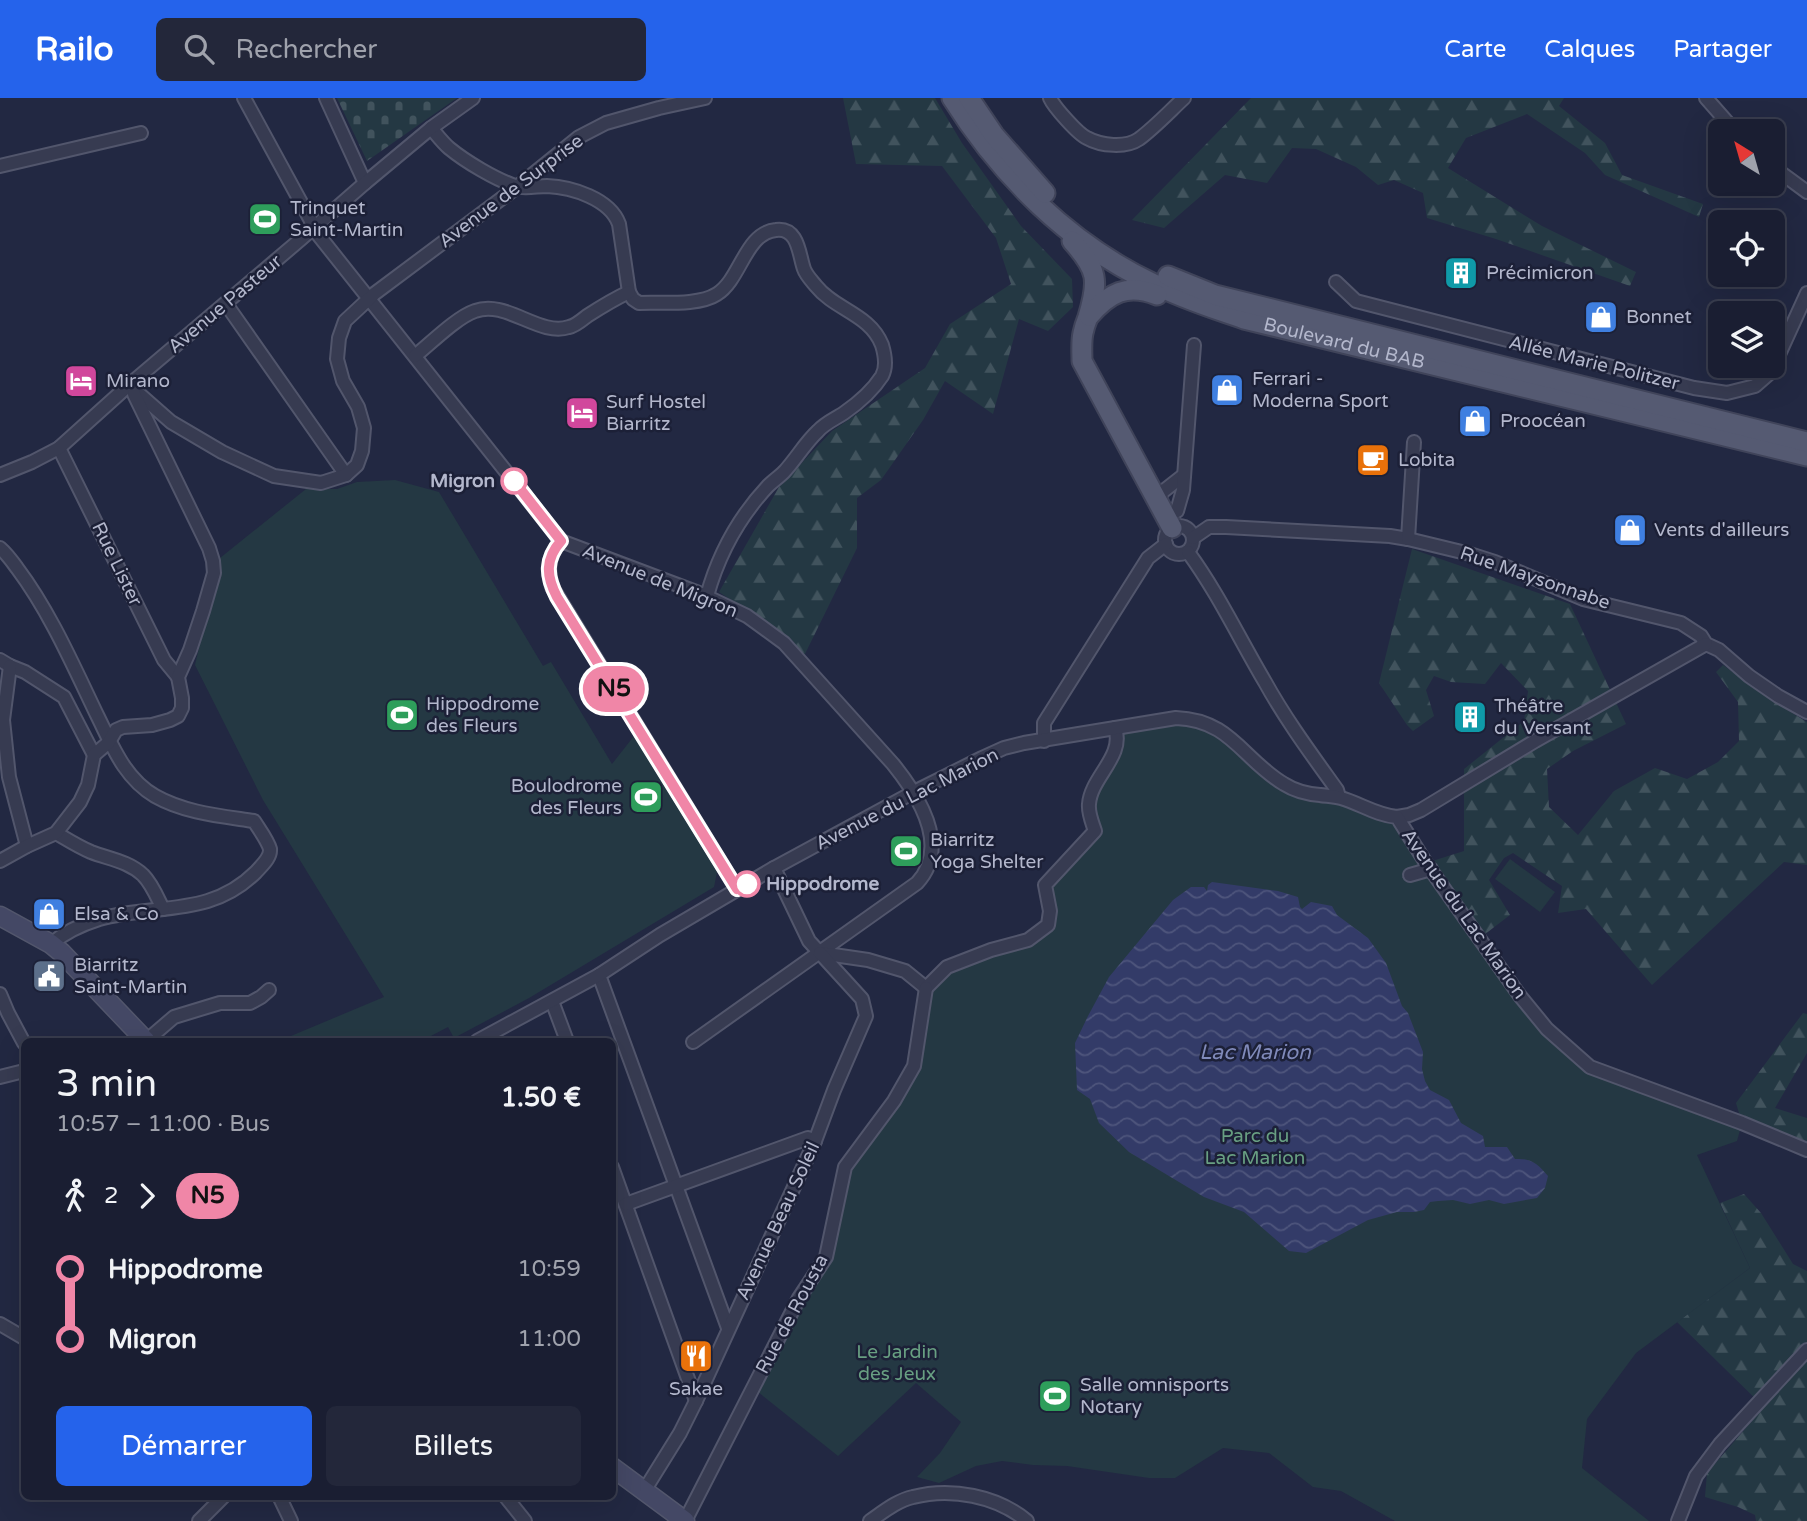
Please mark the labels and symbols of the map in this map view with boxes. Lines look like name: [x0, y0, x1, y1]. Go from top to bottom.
north arrow: [1708, 119, 1785, 196]
street label: Avenue de Surprise: [435, 130, 587, 252]
place label: Trinquet Saint-Martin: [290, 197, 403, 241]
sports icon: Trinquet Saint-Martin: [246, 200, 284, 238]
street label: Avenue Pasteur: [164, 250, 287, 358]
building icon: Précimicron: [1442, 254, 1480, 292]
place label: Précimicron: [1486, 262, 1594, 284]
shop icon: Bonnet: [1582, 298, 1620, 336]
place label: Bonnet: [1626, 306, 1692, 328]
street label: Boulevard du BAB: [1261, 313, 1427, 374]
street label: Allée Marie Politzer: [1506, 331, 1682, 395]
hotel icon: Mirano: [62, 362, 100, 400]
place label: Ferrari - Moderna Sport: [1252, 368, 1388, 412]
place label: Mirano: [106, 370, 170, 392]
shop icon: Ferrari - Moderna Sport: [1208, 371, 1246, 409]
place label: Surf Hostel Biarritz: [606, 391, 706, 435]
hotel icon: Surf Hostel Biarritz: [563, 394, 601, 432]
shop icon: Proocéan: [1456, 402, 1494, 440]
place label: Proocéan: [1500, 410, 1586, 432]
cafe icon: Lobita: [1354, 441, 1392, 479]
place label: Lobita: [1398, 449, 1455, 471]
marker: Migron: [501, 468, 527, 494]
place label: Migron: [430, 470, 495, 493]
shop icon: Vents d'ailleurs: [1611, 511, 1649, 549]
street label: Rue Lister: [87, 518, 147, 610]
place label: Vents d'ailleurs: [1654, 519, 1789, 541]
street label: Avenue de Migron: [579, 540, 741, 622]
street label: Rue Maysonnabe: [1457, 542, 1613, 614]
line badge: N5: [582, 666, 646, 712]
place label: Hippodrome des Fleurs: [426, 693, 539, 737]
place label: Théâtre du Versant: [1494, 695, 1591, 739]
sports icon: Hippodrome des Fleurs: [383, 696, 421, 734]
building icon: Théâtre du Versant: [1451, 698, 1489, 736]
street label: Avenue du Lac Marion: [812, 743, 1002, 855]
place label: Boulodrome des Fleurs: [511, 775, 622, 819]
sports icon: Boulodrome des Fleurs: [627, 778, 665, 816]
street label: Avenue du Lac Marion: [1397, 825, 1531, 1003]
place label: Biarritz Yoga Shelter: [930, 829, 1044, 873]
sports icon: Biarritz Yoga Shelter: [887, 832, 925, 870]
marker: Hippodrome: [734, 871, 760, 897]
place label: Hippodrome: [766, 873, 879, 896]
shop icon: Elsa & Co: [30, 895, 68, 933]
place label: Elsa & Co: [74, 903, 159, 925]
place label: Biarritz Saint-Martin: [74, 954, 187, 998]
public building icon: Biarritz Saint-Martin: [30, 957, 68, 995]
water label: Lac Marion: [1199, 1040, 1312, 1065]
park label: Parc du Lac Marion: [1205, 1125, 1305, 1169]
street label: Avenue Beau Soleil: [732, 1138, 824, 1304]
street label: Rue de Rousta: [751, 1251, 833, 1377]
restaurant icon: Sakae: [677, 1337, 715, 1375]
park label: Le Jardin des Jeux: [856, 1341, 938, 1385]
place label: Salle omnisports Notary: [1080, 1374, 1229, 1418]
sports icon: Salle omnisports Notary: [1036, 1377, 1074, 1415]
place label: Sakae: [669, 1378, 723, 1400]

